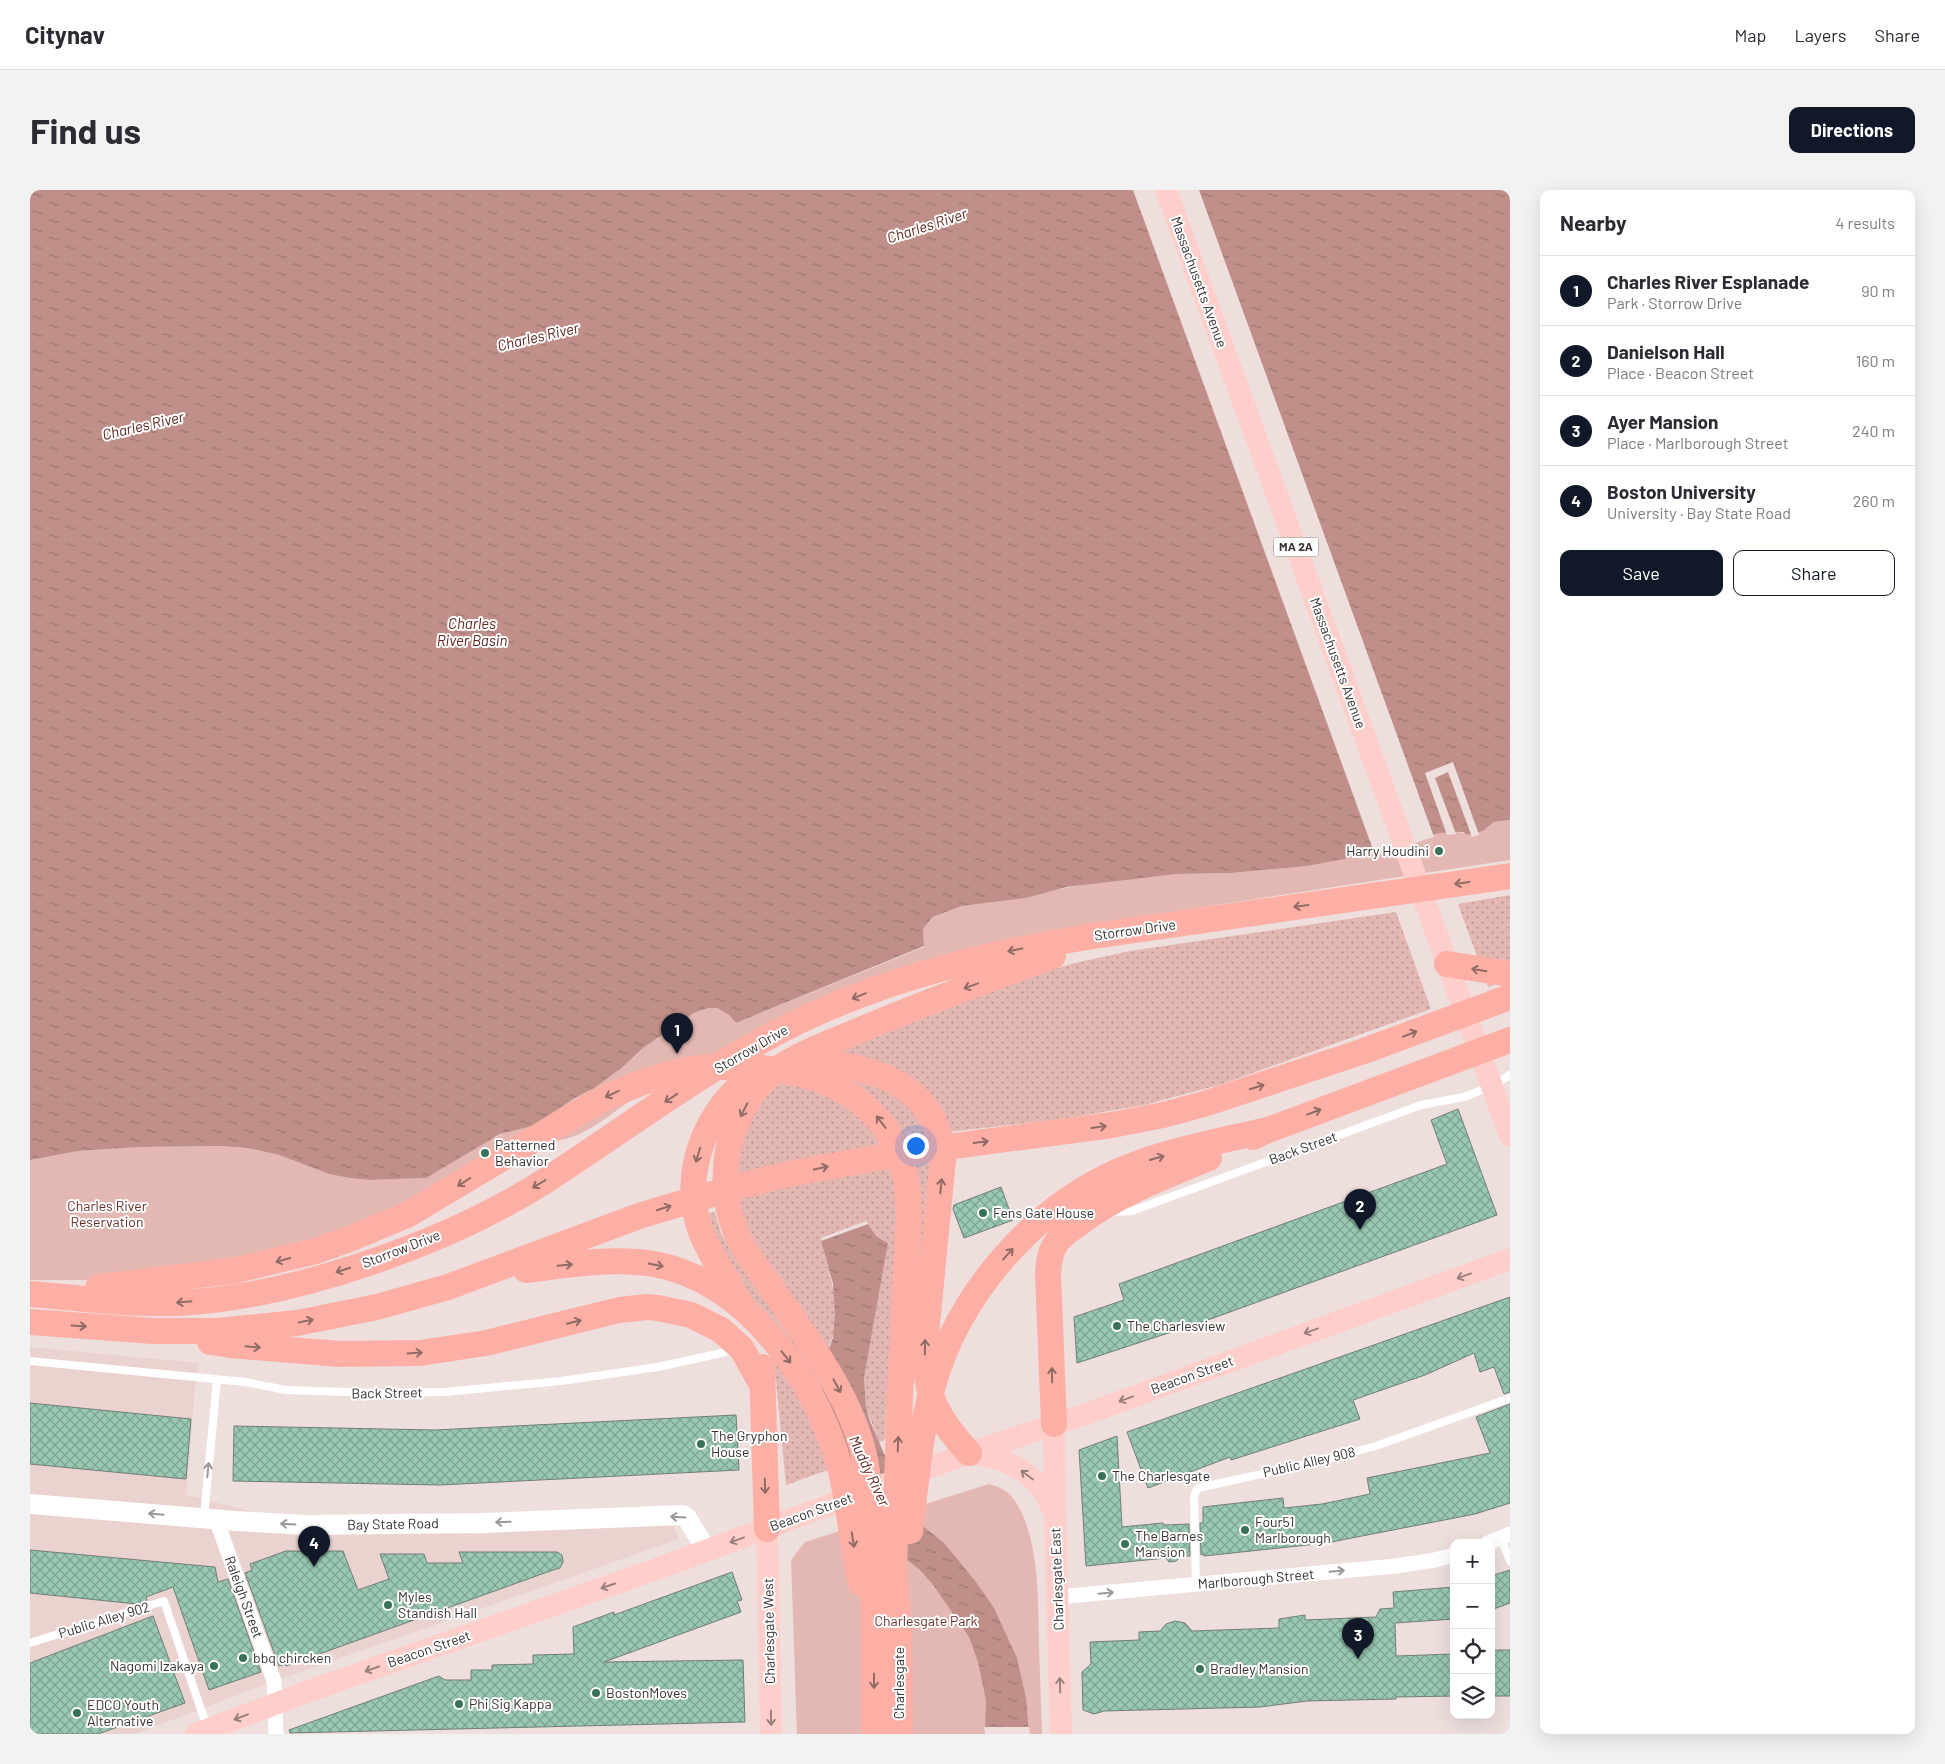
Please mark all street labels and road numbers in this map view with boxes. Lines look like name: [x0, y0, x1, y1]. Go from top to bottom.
street label: Massachusetts Avenue: [1168, 214, 1231, 350]
road number: MA 2A: [1274, 538, 1318, 557]
street label: Massachusetts Avenue: [1307, 595, 1370, 731]
street label: Storrow Drive: [1093, 915, 1177, 944]
street label: Storrow Drive: [711, 1021, 791, 1076]
street label: Back Street: [1266, 1127, 1339, 1168]
street label: Storrow Drive: [359, 1226, 442, 1271]
street label: Beacon Street: [1148, 1352, 1236, 1397]
street label: Back Street: [351, 1383, 423, 1402]
street label: Public Alley 908: [1261, 1443, 1357, 1480]
street label: Beacon Street: [767, 1489, 855, 1534]
street label: Bay State Road: [347, 1514, 439, 1533]
street label: Charlesgate East: [1046, 1527, 1067, 1631]
street label: Raleigh Street: [222, 1554, 267, 1640]
street label: Marlborough Street: [1197, 1565, 1315, 1592]
street label: Charlesgate West: [759, 1578, 778, 1684]
street label: Public Alley 902: [56, 1598, 152, 1641]
street label: Beacon Street: [385, 1626, 473, 1671]
street label: Charlesgate: [890, 1647, 907, 1719]

